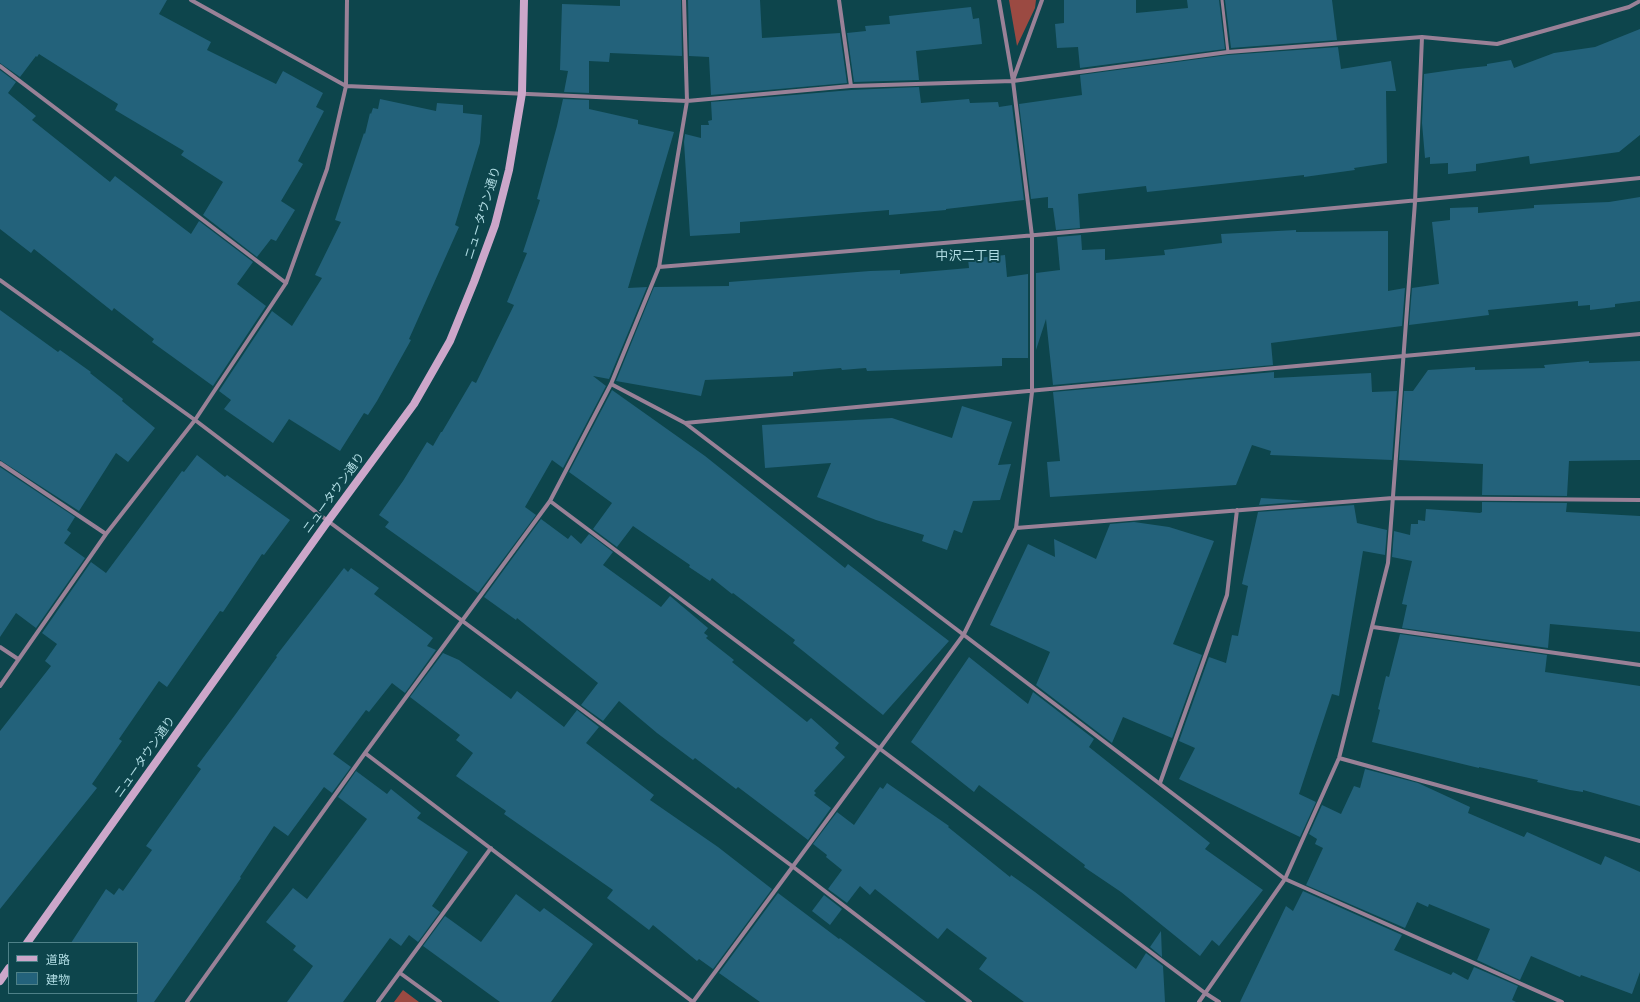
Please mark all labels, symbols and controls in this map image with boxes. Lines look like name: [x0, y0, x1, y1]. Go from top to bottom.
street label: ニュータウン通り: [462, 165, 504, 261]
district label: 中沢二丁目: [936, 248, 1000, 264]
street label: ニュータウン通り: [300, 450, 368, 536]
street label: ニュータウン通り: [112, 714, 178, 800]
legend: [8, 942, 138, 994]
text: 道路: [46, 953, 70, 967]
text: 建物: [46, 973, 70, 987]

